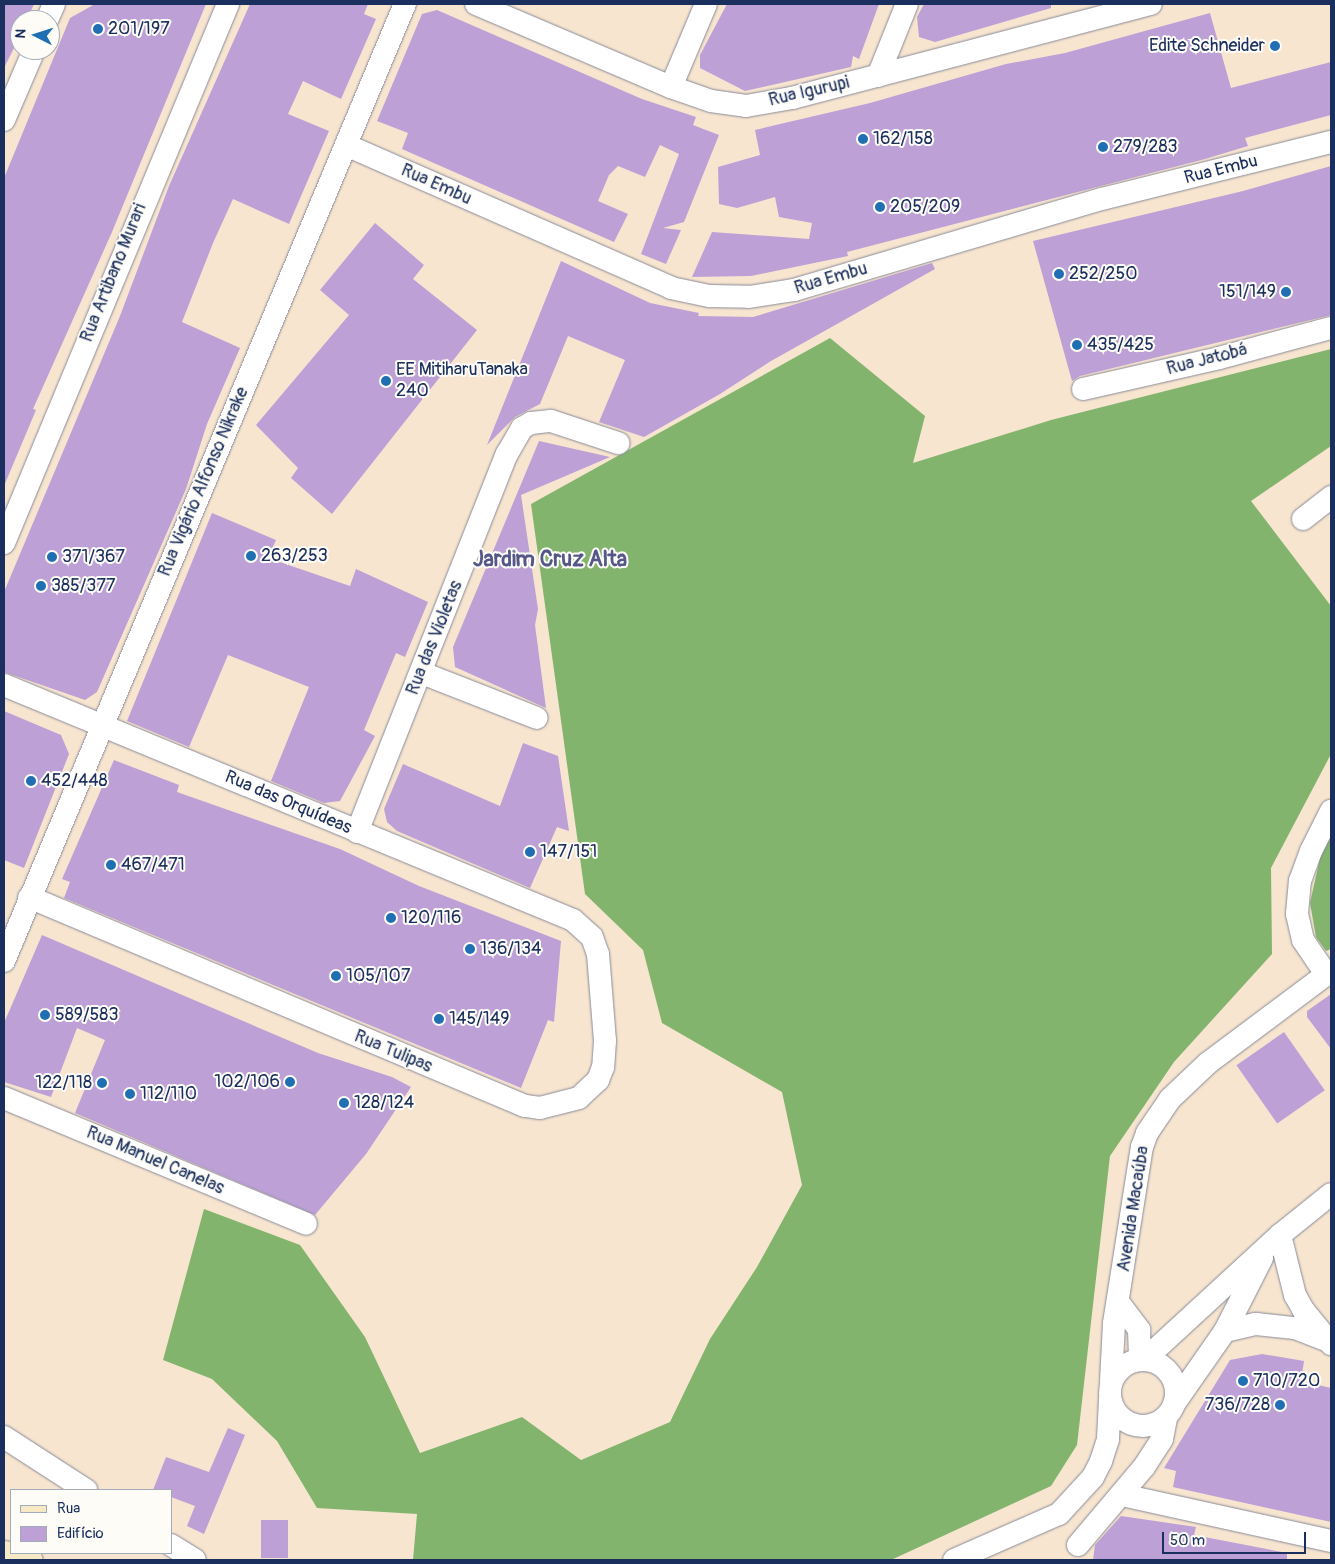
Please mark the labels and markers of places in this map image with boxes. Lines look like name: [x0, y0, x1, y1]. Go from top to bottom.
place label: 201/197: [108, 18, 170, 40]
marker: 201/197: [92, 23, 104, 35]
place label: Edite Schneider: [1149, 35, 1265, 57]
marker: Edite Schneider: [1269, 40, 1281, 52]
place label: 162/158: [873, 128, 933, 150]
marker: 162/158: [857, 133, 869, 145]
place label: 279/283: [1113, 136, 1177, 158]
marker: 279/283: [1097, 141, 1109, 153]
place label: 205/209: [890, 196, 960, 218]
marker: 205/209: [874, 201, 886, 213]
place label: 252/250: [1069, 263, 1137, 285]
marker: 252/250: [1053, 268, 1065, 280]
place label: 151/149: [1219, 281, 1276, 303]
marker: 151/149: [1280, 286, 1292, 298]
place label: 435/425: [1087, 334, 1154, 356]
marker: 435/425: [1071, 339, 1083, 351]
place label: EE MitiharuTanaka 240: [396, 360, 528, 402]
marker: EE MitiharuTanaka 240: [380, 375, 392, 387]
place label: 263/253: [261, 545, 328, 567]
place label: 371/367: [62, 546, 125, 568]
marker: 263/253: [245, 550, 257, 562]
marker: 371/367: [46, 551, 58, 563]
place label: 385/377: [51, 575, 115, 597]
marker: 385/377: [35, 580, 47, 592]
place label: 452/448: [41, 770, 108, 792]
marker: 452/448: [25, 775, 37, 787]
place label: 147/151: [540, 841, 597, 863]
marker: 147/151: [524, 846, 536, 858]
place label: 467/471: [121, 854, 185, 876]
marker: 467/471: [105, 859, 117, 871]
place label: 120/116: [401, 907, 461, 929]
marker: 120/116: [385, 912, 397, 924]
place label: 136/134: [480, 938, 542, 960]
marker: 136/134: [464, 943, 476, 955]
place label: 105/107: [346, 965, 410, 987]
marker: 105/107: [330, 970, 342, 982]
place label: 589/583: [55, 1004, 118, 1026]
place label: 145/149: [449, 1008, 509, 1030]
marker: 589/583: [39, 1009, 51, 1021]
marker: 145/149: [433, 1013, 445, 1025]
place label: 102/106: [214, 1071, 280, 1093]
place label: 122/118: [35, 1072, 92, 1094]
marker: 102/106: [284, 1076, 296, 1088]
marker: 122/118: [96, 1077, 108, 1089]
place label: 112/110: [140, 1083, 197, 1105]
marker: 112/110: [124, 1088, 136, 1100]
place label: 128/124: [354, 1092, 414, 1114]
marker: 128/124: [338, 1097, 350, 1109]
place label: 710/720: [1253, 1370, 1320, 1392]
marker: 710/720: [1237, 1375, 1249, 1387]
place label: 736/728: [1205, 1394, 1270, 1416]
marker: 736/728: [1274, 1399, 1286, 1411]

